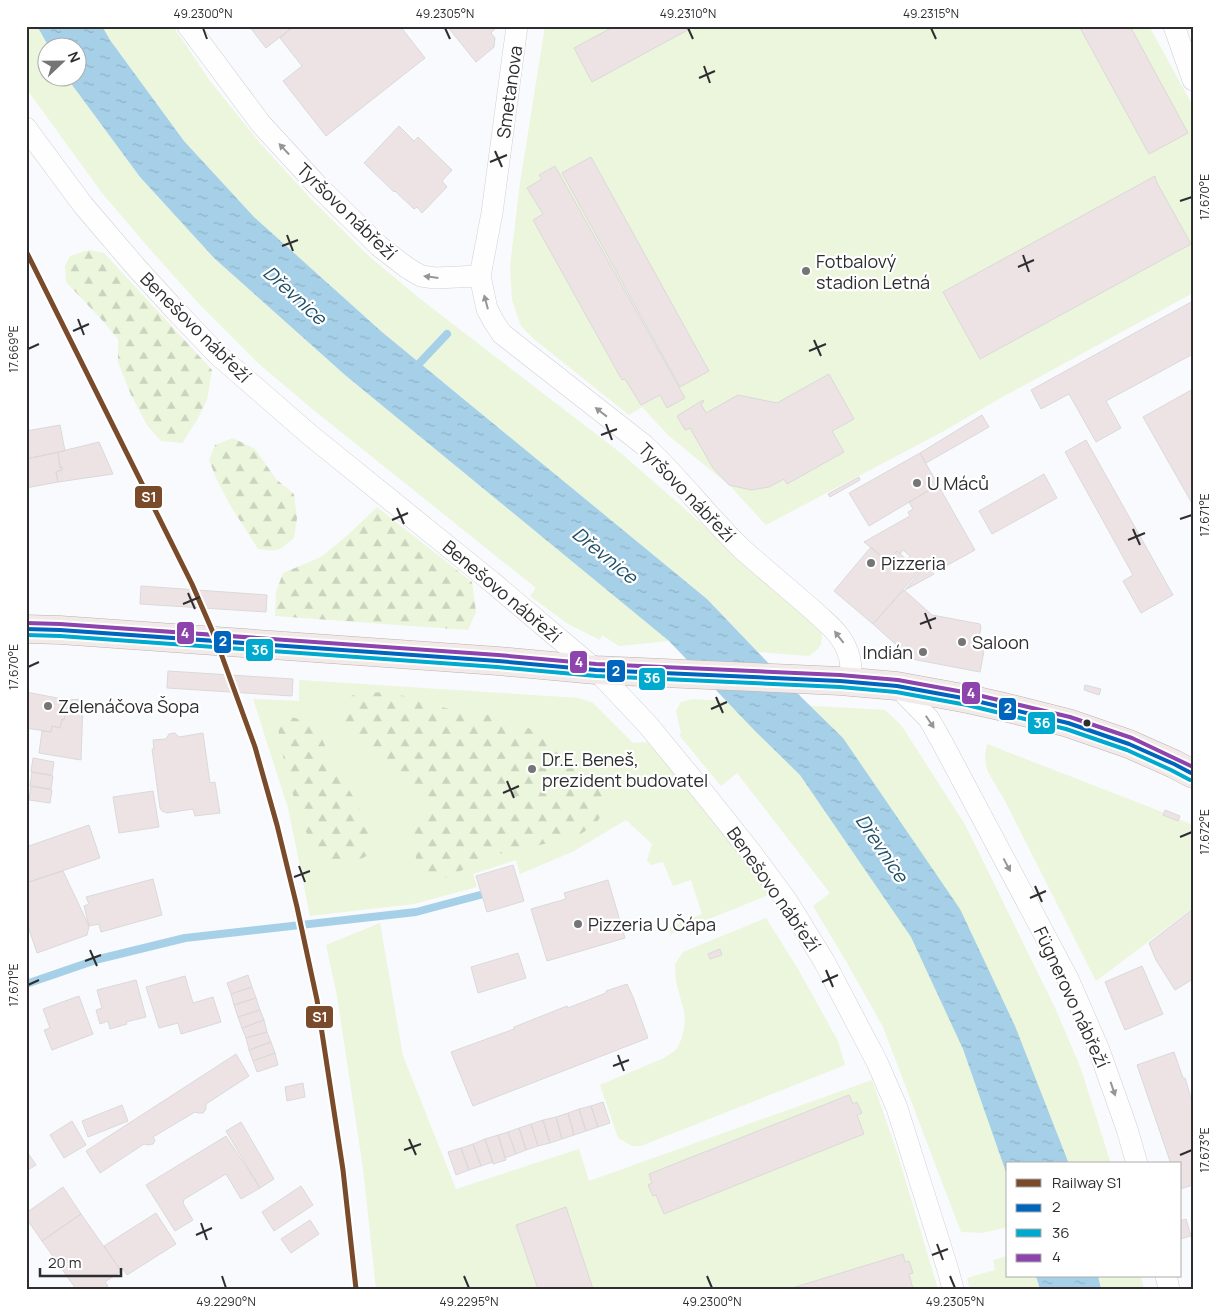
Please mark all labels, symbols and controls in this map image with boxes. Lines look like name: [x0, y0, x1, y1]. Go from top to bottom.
text: 49.2300°N: [174, 5, 232, 22]
text: 49.2305°N: [416, 5, 474, 22]
text: 49.2310°N: [660, 5, 716, 22]
text: 49.2315°N: [903, 5, 959, 22]
north arrow: [38, 38, 88, 88]
street label: Smetanova: [491, 44, 527, 140]
text: N: [64, 49, 85, 65]
one-way arrow: [278, 143, 290, 155]
street label: Tyršovo nábřeží: [292, 157, 402, 265]
text: 17.670°E: [1196, 174, 1213, 220]
place label: Fotbalový stadion Letná: [816, 249, 930, 294]
water label: Dřevnice: [258, 260, 334, 332]
marker: Fotbalový stadion Letná: [800, 265, 812, 277]
street label: Benešovo nábřeží: [135, 266, 257, 388]
one-way arrow: [423, 273, 439, 281]
one-way arrow: [482, 295, 490, 310]
text: 17.669°E: [5, 325, 22, 373]
one-way arrow: [595, 407, 608, 418]
street label: Tyršovo nábřeží: [633, 437, 741, 547]
place label: U Máců: [927, 471, 989, 495]
marker: U Máců: [911, 477, 923, 489]
line badge: S1: [134, 485, 163, 509]
text: S1: [141, 487, 157, 506]
text: 17.671°E: [1196, 493, 1213, 537]
water label: Dřevnice: [567, 521, 645, 590]
street label: Benešovo nábřeží: [438, 535, 566, 647]
place label: Pizzeria: [881, 551, 946, 575]
marker: Pizzeria: [865, 557, 877, 569]
line badge: 4: [176, 621, 195, 645]
text: 4: [181, 623, 189, 642]
line badge: 2: [213, 630, 232, 654]
one-way arrow: [834, 630, 844, 644]
place label: Saloon: [972, 630, 1029, 654]
text: 2: [219, 631, 227, 650]
marker: Saloon: [956, 636, 968, 648]
line badge: 36: [245, 638, 274, 662]
text: 36: [252, 640, 268, 659]
place label: Indián: [863, 640, 913, 664]
text: 17.670°E: [5, 644, 22, 690]
marker: Indián: [917, 646, 929, 658]
line badge: 4: [569, 650, 588, 674]
text: 4: [575, 652, 583, 671]
line badge: 2: [606, 659, 626, 683]
text: 2: [612, 661, 620, 680]
line badge: 36: [638, 667, 666, 691]
text: 36: [644, 668, 660, 687]
line badge: 4: [961, 681, 981, 705]
text: 4: [967, 683, 975, 702]
place label: Zelenáčova Šopa: [58, 694, 199, 718]
line badge: 2: [998, 697, 1017, 721]
text: 2: [1004, 698, 1012, 717]
marker: Zelenáčova Šopa: [42, 700, 54, 712]
line badge: 36: [1027, 711, 1056, 735]
text: 36: [1034, 713, 1050, 732]
one-way arrow: [925, 715, 935, 729]
unlabelled marker: [1082, 718, 1092, 728]
place label: Dr.E. Beneš, prezident budovatel: [542, 747, 708, 792]
marker: Dr.E. Beneš, prezident budovatel: [526, 763, 538, 775]
water label: Dřevnice: [850, 809, 915, 889]
text: 17.672°E: [1196, 809, 1213, 855]
street label: Benešovo nábřeží: [722, 822, 826, 956]
one-way arrow: [1003, 858, 1012, 871]
place label: Pizzeria U Čápa: [588, 912, 716, 936]
marker: Pizzeria U Čápa: [572, 918, 584, 930]
street label: Fügnerovo nábřeží: [1029, 923, 1115, 1071]
text: 17.671°E: [5, 963, 22, 1007]
line badge: S1: [305, 1005, 334, 1029]
text: S1: [312, 1007, 328, 1026]
one-way arrow: [1110, 1082, 1117, 1097]
text: 17.673°E: [1196, 1127, 1213, 1173]
legend: [1006, 1162, 1182, 1278]
text: Railway S1: [1052, 1172, 1122, 1193]
text: 2: [1052, 1196, 1061, 1217]
text: 36: [1052, 1222, 1070, 1243]
scale bar: [40, 1245, 121, 1277]
text: 4: [1052, 1246, 1061, 1267]
text: 20 m: [48, 1252, 81, 1273]
text: 49.2290°N: [196, 1293, 256, 1310]
text: 49.2295°N: [440, 1293, 498, 1310]
text: 49.2300°N: [683, 1293, 741, 1310]
text: 49.2305°N: [926, 1293, 984, 1310]

